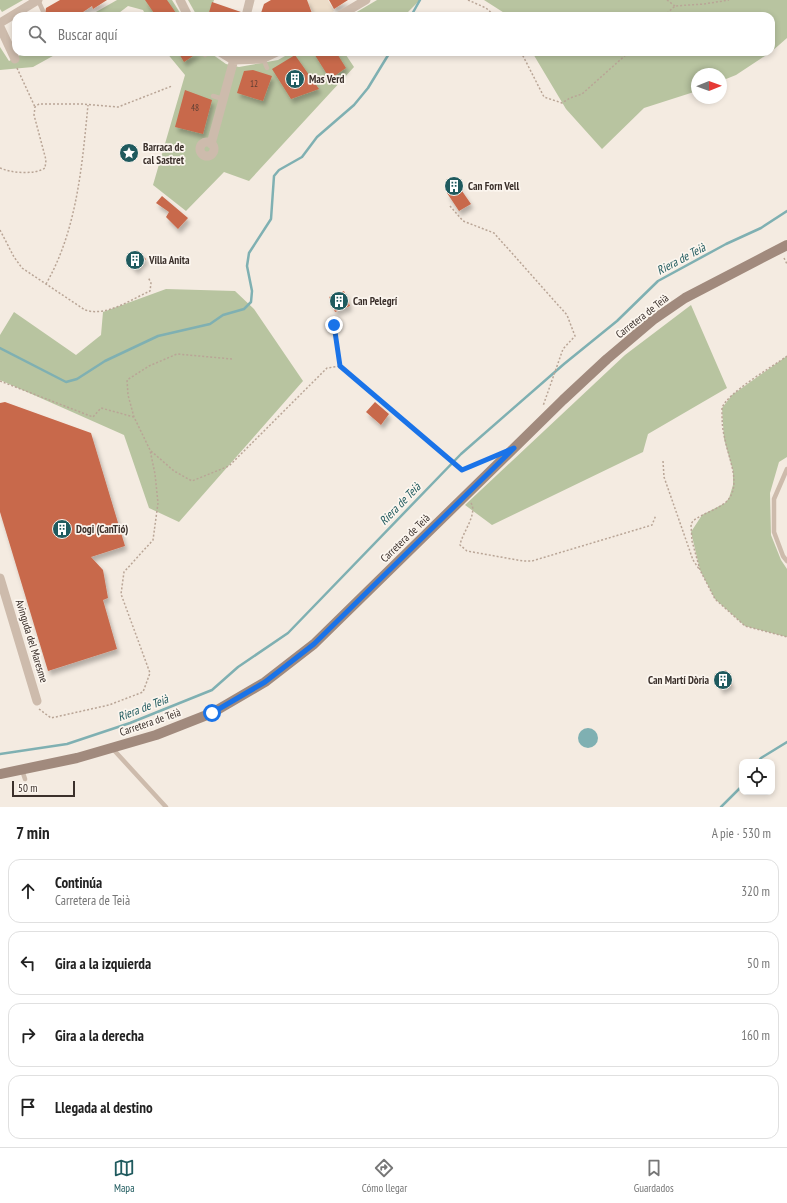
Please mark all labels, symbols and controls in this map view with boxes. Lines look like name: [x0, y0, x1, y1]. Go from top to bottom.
search box: [12, 12, 775, 56]
icon: search: [26, 23, 48, 45]
text: Buscar aquí: [58, 25, 118, 44]
building icon: Mas Verd: [284, 68, 306, 90]
north arrow: [691, 68, 727, 104]
place label: Mas Verd: [309, 72, 344, 86]
house number: 12: [250, 78, 258, 89]
house number: 48: [191, 102, 199, 113]
place label: Barraca de cal Sastret: [143, 140, 185, 167]
place icon: Barraca de cal Sastret: [118, 142, 140, 164]
building icon: Can Forn Vell: [443, 175, 465, 197]
place label: Can Forn Vell: [468, 179, 520, 193]
water label: Riera de Teià: [654, 239, 709, 278]
building icon: Villa Anita: [124, 249, 146, 271]
place label: Villa Anita: [148, 253, 190, 267]
building icon: Can Pelegrí: [328, 290, 350, 312]
street label: Carretera de Teià: [613, 291, 671, 341]
place label: Can Pelegrí: [353, 294, 398, 308]
route end: [325, 316, 343, 334]
water label: Riera de Teià: [376, 479, 424, 528]
street label: Carretera de Teià: [377, 511, 433, 565]
building icon: Dogi (CanTió): [51, 518, 73, 540]
place label: Dogi (CanTió): [76, 522, 128, 536]
street label: Avinguda del Maresme: [13, 598, 51, 685]
building icon: Can Martí Dòria: [712, 669, 734, 691]
place label: Can Martí Dòria: [648, 673, 709, 687]
water label: Riera de Teià: [115, 691, 171, 724]
route start: [203, 704, 221, 722]
street label: Carretera de Teià: [118, 705, 182, 739]
map controls: [739, 759, 775, 795]
button: locate: [739, 759, 775, 795]
scale bar: [12, 779, 75, 798]
text: 50 m: [18, 781, 37, 795]
text: 7 min: [16, 822, 50, 844]
text: A pie · 530 m: [712, 825, 771, 842]
text: Continúa: [55, 873, 102, 892]
icon: ahead: [17, 880, 39, 902]
text: 320 m: [741, 883, 770, 900]
text: Carretera de Teià: [55, 892, 130, 909]
icon: left: [17, 952, 39, 974]
text: Gira a la izquierda: [55, 954, 151, 973]
text: 50 m: [747, 955, 770, 972]
icon: right: [17, 1024, 39, 1046]
text: Gira a la derecha: [55, 1026, 144, 1045]
text: 160 m: [741, 1027, 770, 1044]
icon: arrive: [17, 1096, 39, 1118]
text: Llegada al destino: [55, 1098, 153, 1117]
tab: Mapa: [113, 1157, 135, 1195]
tab: Cómo llegar: [362, 1157, 407, 1195]
tab: Guardados: [634, 1157, 674, 1195]

